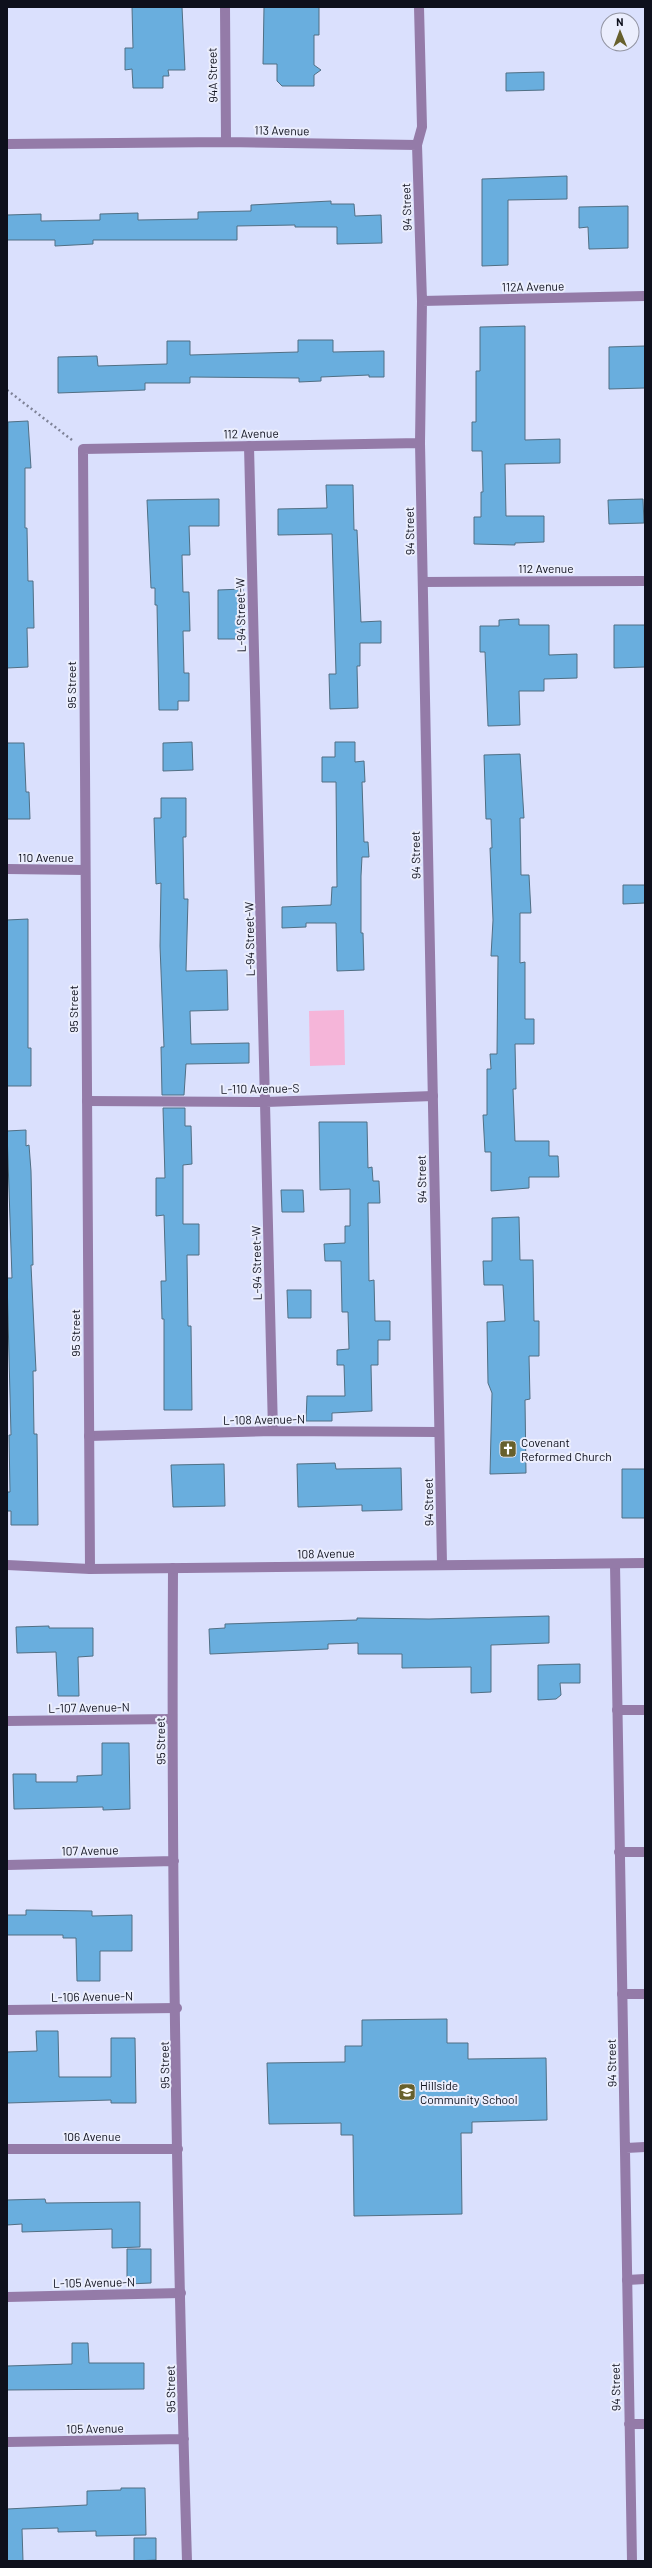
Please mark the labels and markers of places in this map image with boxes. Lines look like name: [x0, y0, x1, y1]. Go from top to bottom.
place label: Covenant Reformed Church: [521, 1435, 612, 1463]
church icon: Covenant Reformed Church: [498, 1439, 518, 1459]
place label: Hillside Community School: [420, 2078, 517, 2106]
school or university icon: Hillside Community School: [397, 2082, 417, 2102]

